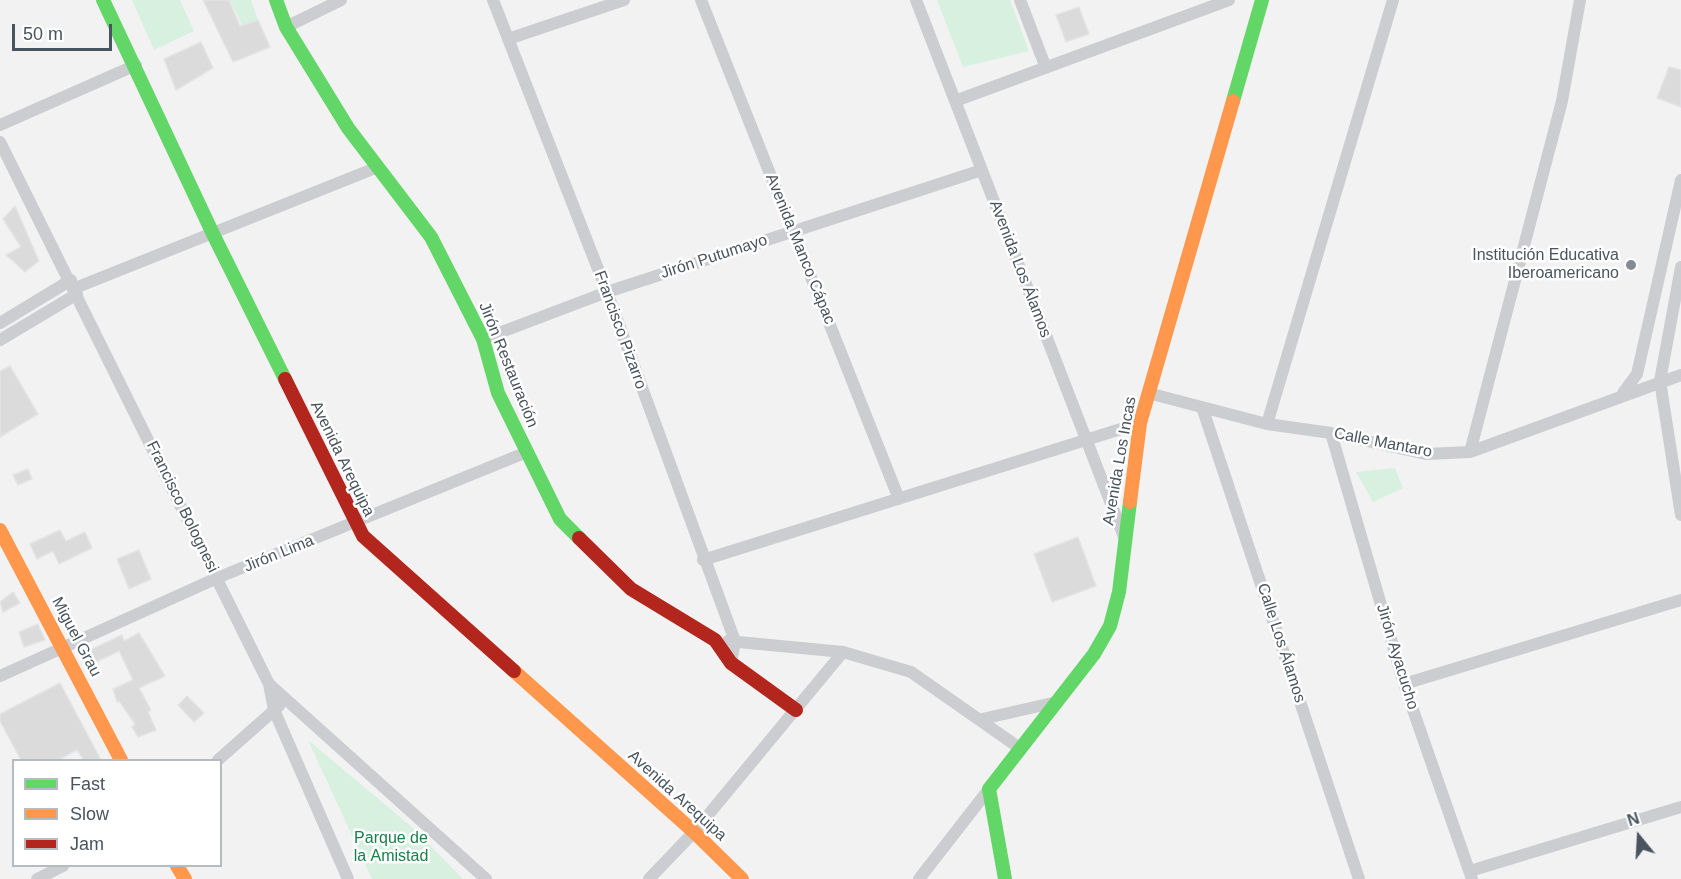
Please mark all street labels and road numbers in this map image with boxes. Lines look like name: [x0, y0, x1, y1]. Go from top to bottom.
street label: Avenida Manco Cápac: [761, 171, 839, 327]
street label: Avenida Los Álamos: [985, 198, 1055, 340]
street label: Jirón Putumayo: [658, 231, 770, 283]
street label: Francisco Pizarro: [590, 268, 650, 392]
street label: Jirón Restauración: [474, 300, 542, 430]
street label: Avenida Los Incas: [1099, 395, 1141, 527]
street label: Avenida Arequipa: [306, 398, 378, 520]
street label: Calle Mantaro: [1332, 424, 1434, 462]
street label: Francisco Bolognesi: [142, 438, 222, 576]
street label: Jirón Lima: [241, 531, 317, 577]
street label: Calle Los Álamos: [1253, 581, 1309, 705]
street label: Miguel Grau: [47, 594, 105, 680]
street label: Jirón Ayacucho: [1372, 602, 1422, 712]
street label: Avenida Arequipa: [624, 747, 730, 845]

